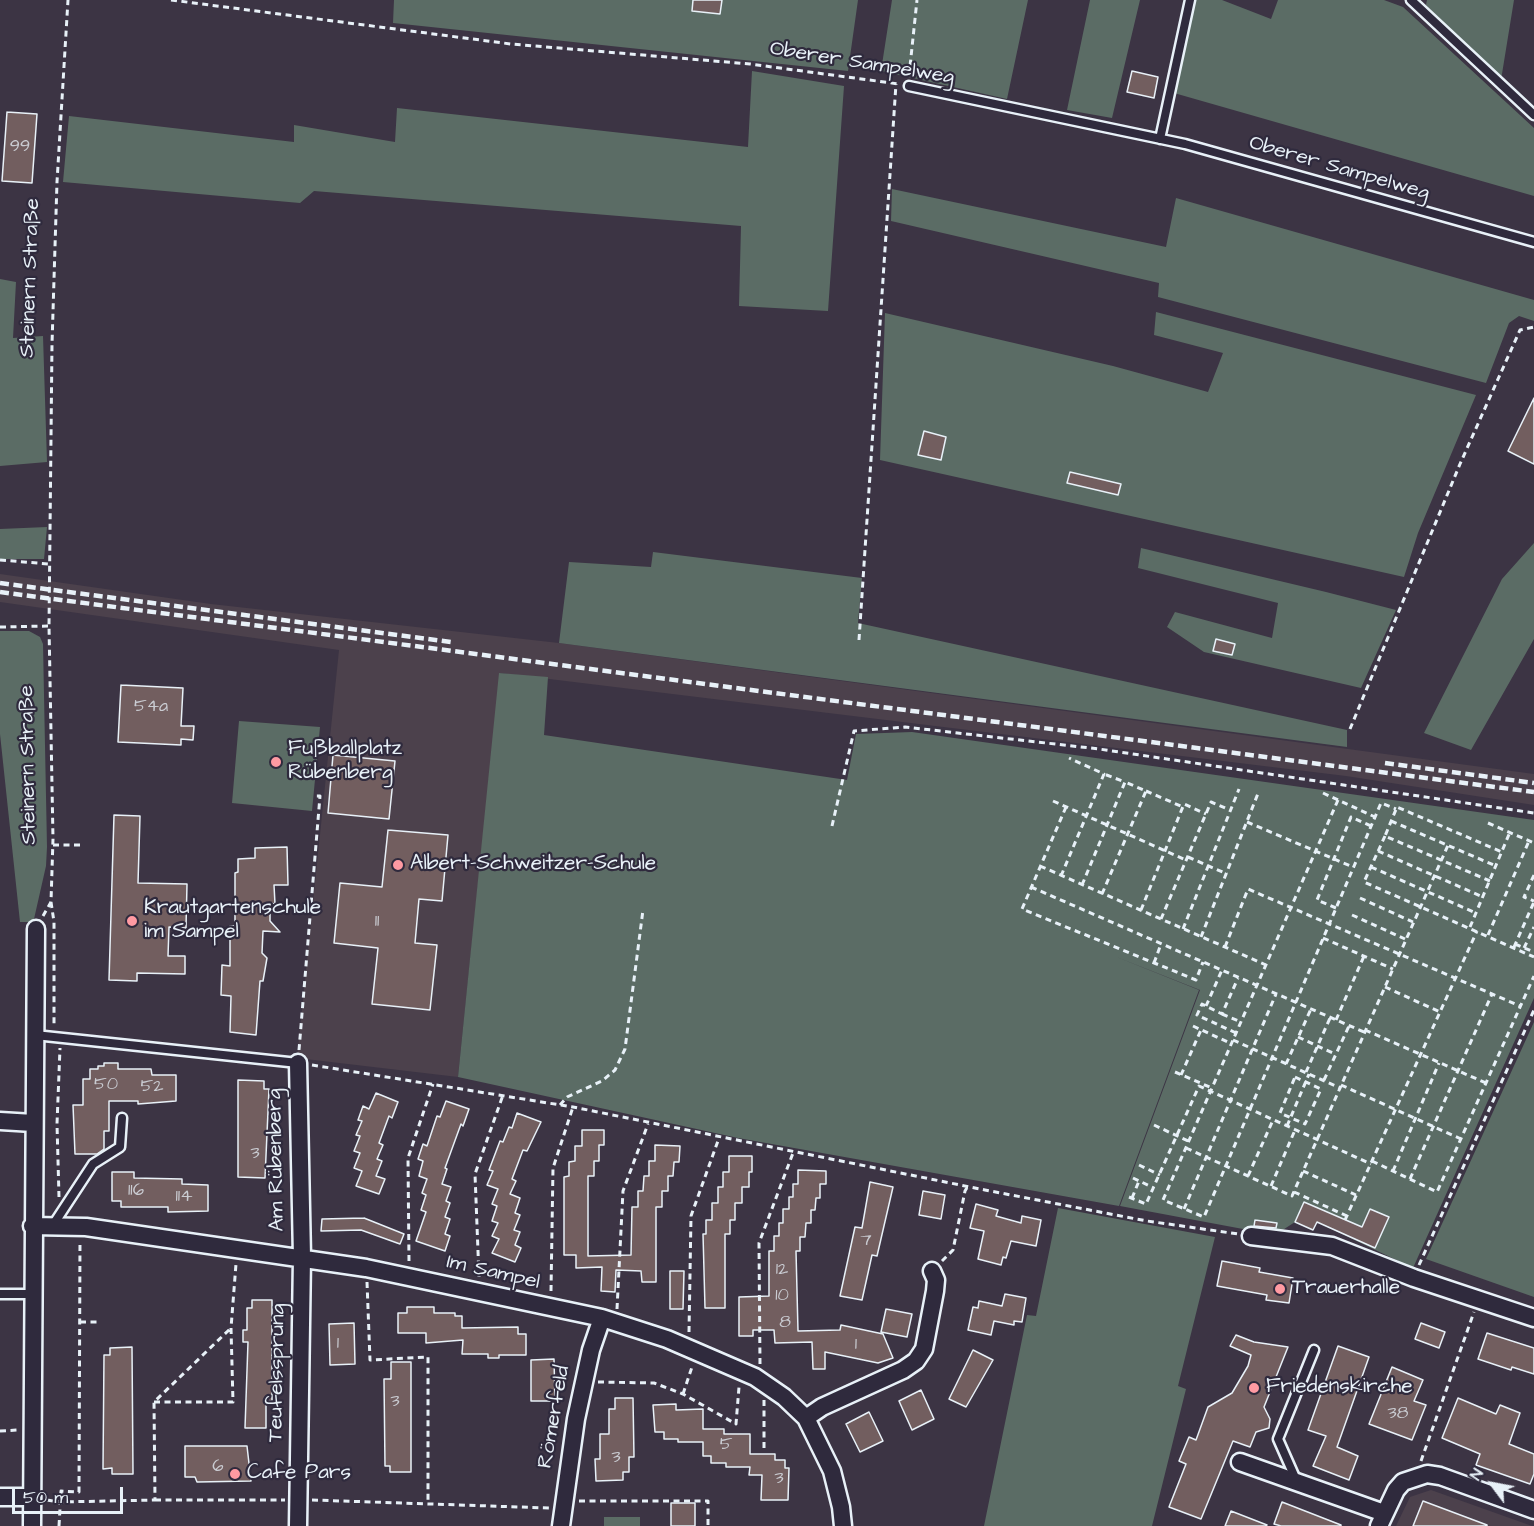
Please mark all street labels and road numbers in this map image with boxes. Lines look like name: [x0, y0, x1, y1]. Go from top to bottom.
street label: Oberer Sampelweg: [768, 37, 956, 91]
street label: Oberer Sampelweg: [1246, 131, 1432, 207]
street label: Steinern Straße: [16, 198, 46, 358]
street label: Steinern Straße: [15, 685, 43, 845]
street label: Am Rübenberg: [263, 1088, 291, 1232]
street label: Im Sampel: [444, 1250, 542, 1296]
street label: Teufelssprung: [264, 1303, 292, 1443]
street label: Römerfeld: [534, 1364, 576, 1470]

